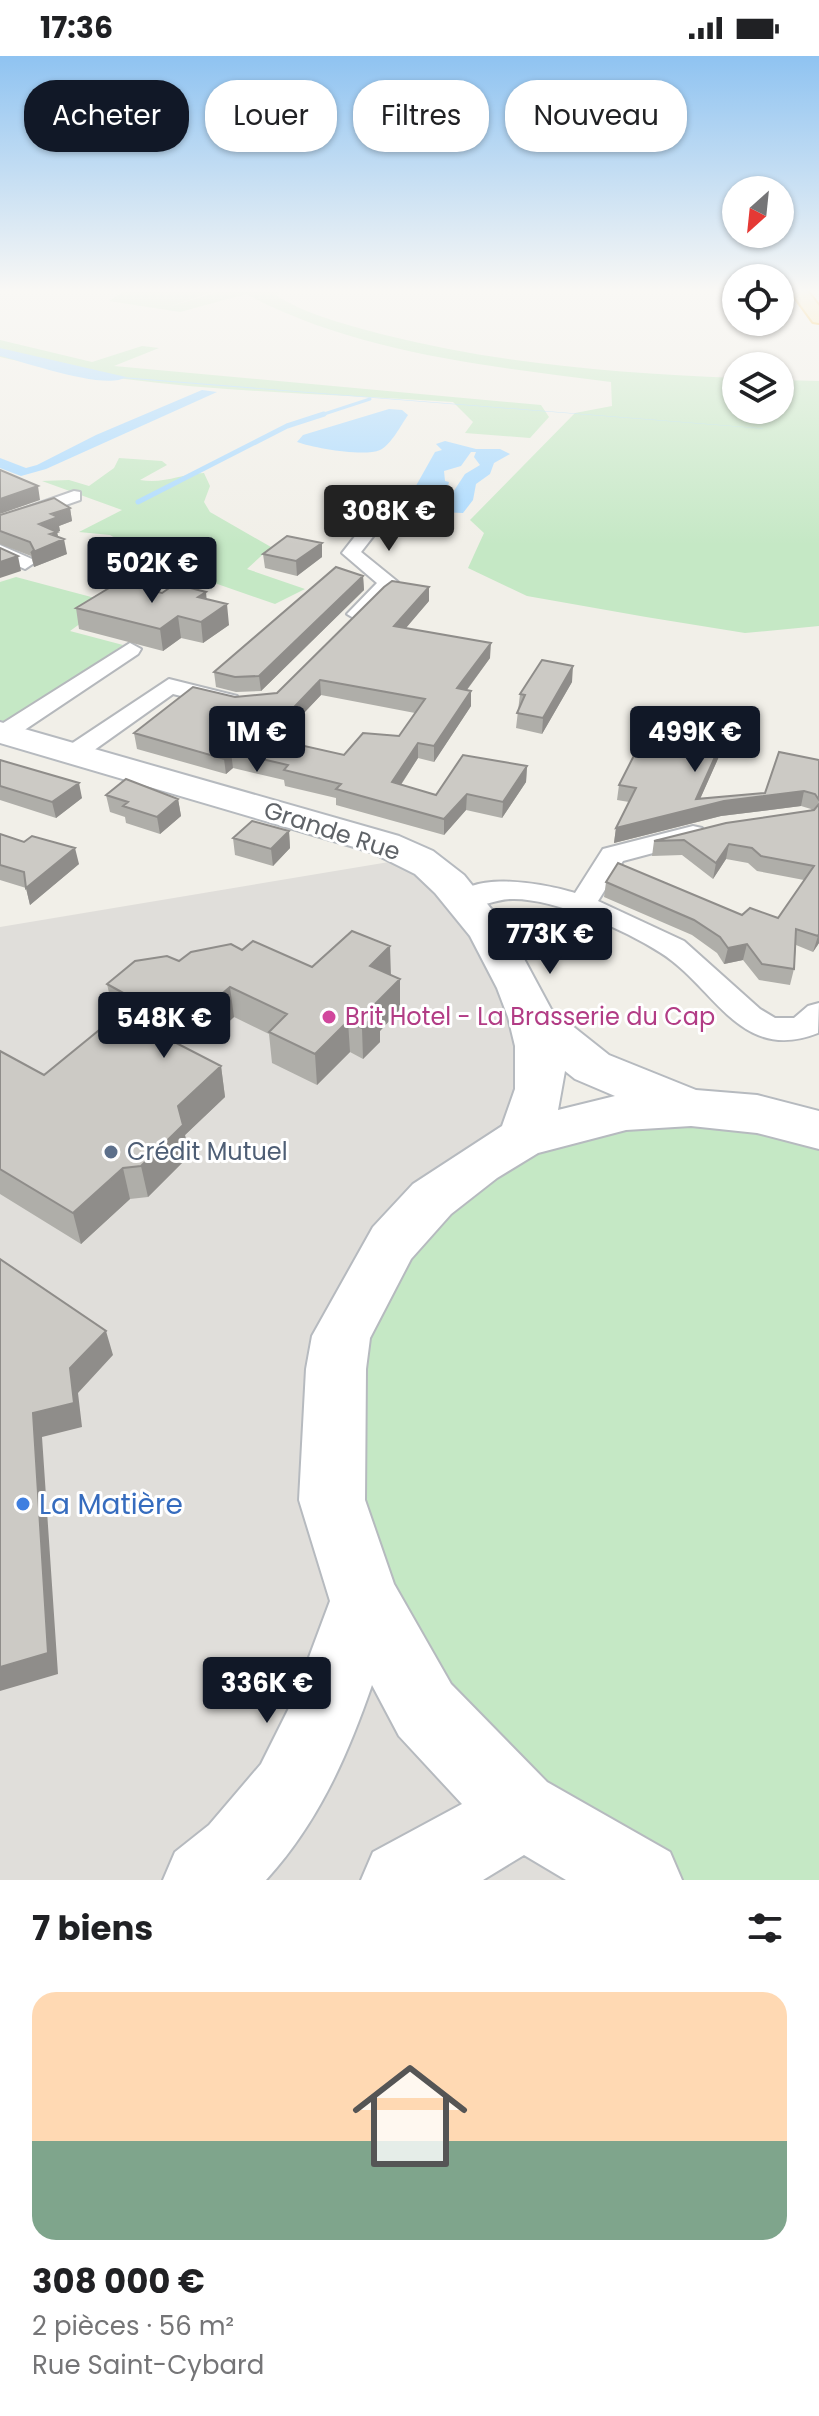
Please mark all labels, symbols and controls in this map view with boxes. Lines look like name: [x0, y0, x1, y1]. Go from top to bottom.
text: 17:36: [40, 6, 113, 49]
chip: Acheter: [24, 80, 189, 152]
chip: Louer: [205, 80, 337, 152]
chip: Filtres: [353, 80, 489, 152]
chip: Nouveau: [505, 80, 687, 152]
north arrow: [722, 176, 794, 248]
map controls: [722, 176, 794, 424]
button: locate: [722, 264, 794, 336]
button: layers: [722, 352, 794, 424]
pin: 308K €: [324, 485, 454, 553]
text: 308K €: [342, 493, 436, 529]
pin: 502K €: [87, 537, 217, 605]
text: 502K €: [105, 545, 199, 581]
pin: 1M €: [210, 706, 304, 774]
pin: 499K €: [630, 706, 760, 774]
text: 1M €: [227, 714, 287, 750]
text: 499K €: [648, 714, 742, 750]
street label: Grande Rue: [260, 793, 405, 868]
pin: 773K €: [485, 908, 615, 976]
text: 773K €: [506, 916, 594, 952]
pin: 548K €: [99, 992, 229, 1060]
text: 548K €: [116, 1000, 212, 1036]
place label: Brit Hotel - La Brasserie du Cap: [345, 1000, 715, 1033]
marker: Brit Hotel - La Brasserie du Cap: [320, 1008, 338, 1026]
place label: Crédit Mutuel: [127, 1135, 288, 1168]
marker: Crédit Mutuel: [102, 1143, 120, 1161]
place label: La Matière: [39, 1485, 183, 1524]
marker: La Matière: [14, 1495, 32, 1513]
pin: 336K €: [202, 1657, 332, 1725]
text: 336K €: [221, 1665, 313, 1701]
text: 7 biens: [32, 1904, 153, 1952]
icon: filters: [743, 1906, 787, 1950]
icon: home: [338, 2044, 482, 2188]
text: 308 000 €: [32, 2257, 205, 2305]
text: 2 pièces · 56 m²: [32, 2308, 234, 2344]
text: Rue Saint-Cybard: [32, 2347, 264, 2383]

